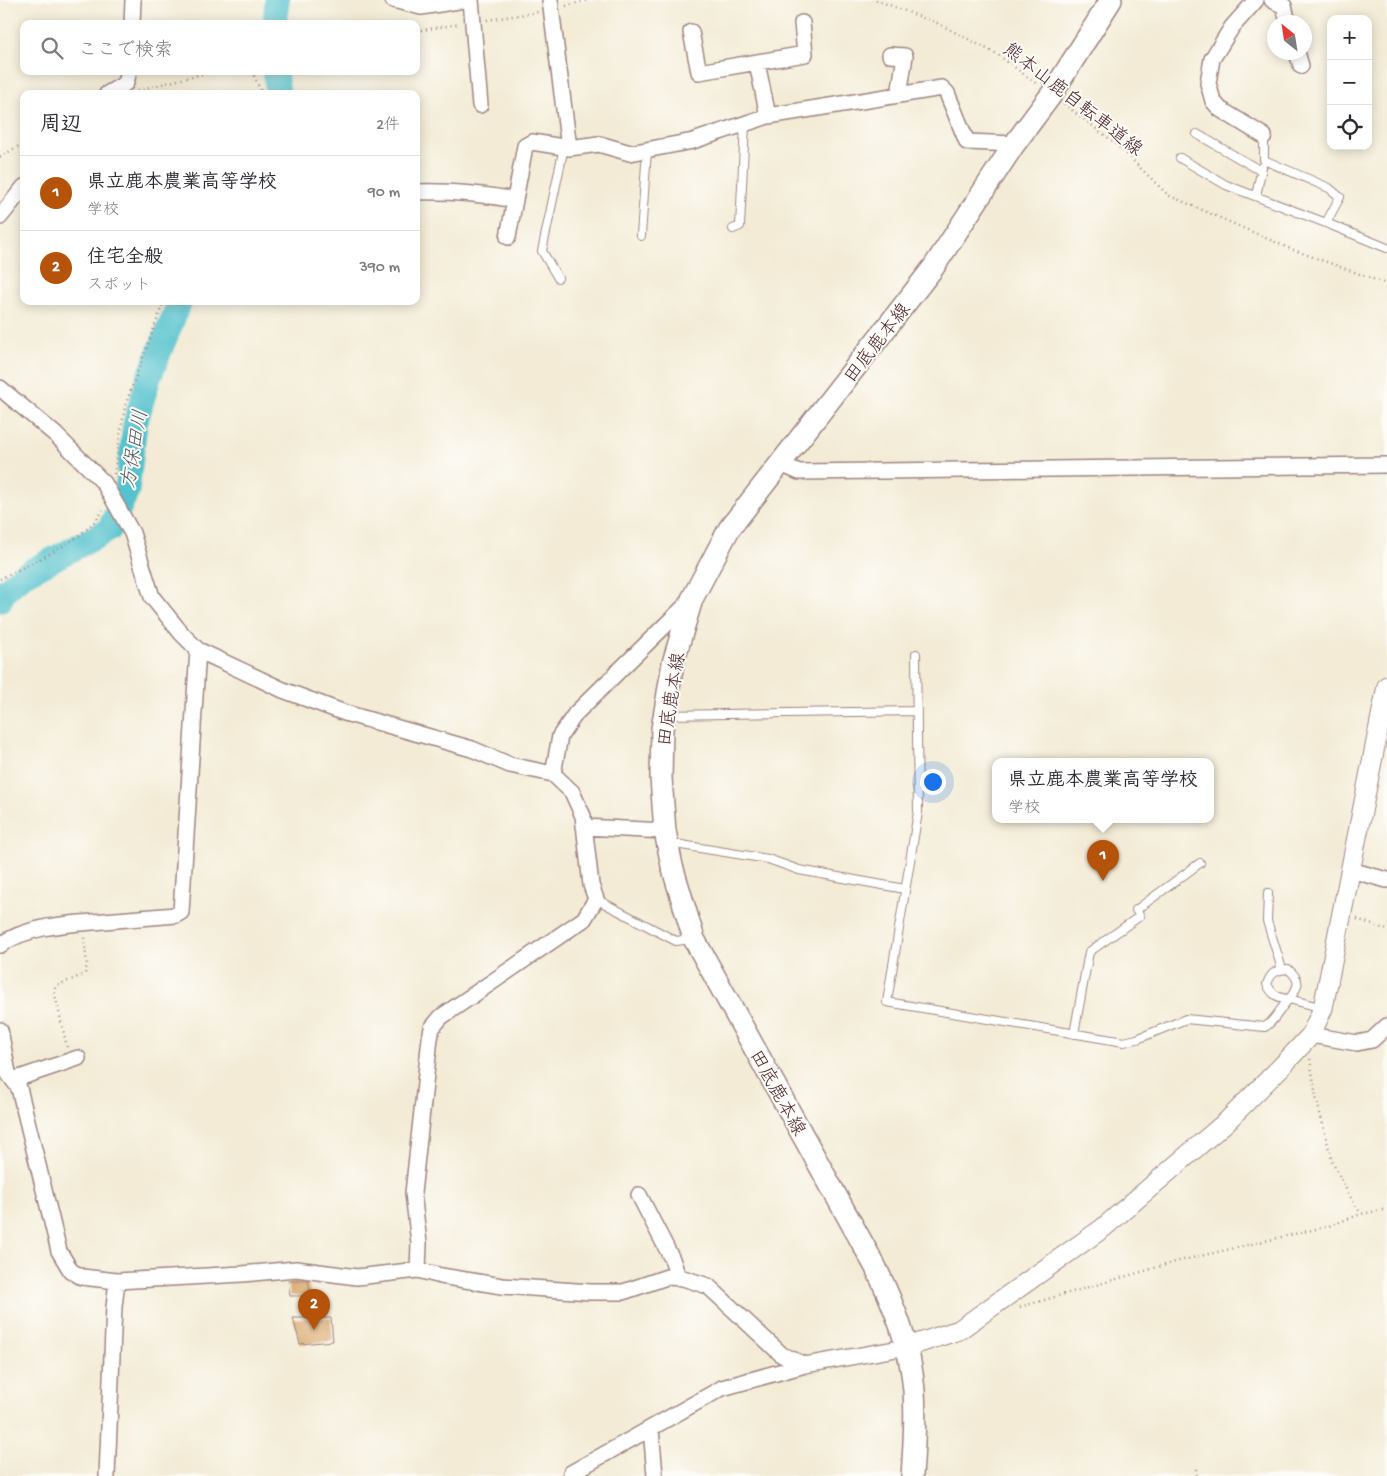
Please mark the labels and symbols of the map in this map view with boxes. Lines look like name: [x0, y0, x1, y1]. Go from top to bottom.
north arrow: [1267, 15, 1312, 60]
street label: 熊本山鹿自転車道線: [997, 38, 1147, 162]
street label: 田底鹿本線: [840, 299, 917, 389]
water label: 方保田川: [117, 408, 155, 491]
street label: 田底鹿本線: [654, 651, 692, 748]
your location: [920, 769, 946, 795]
pin: 1: [1087, 840, 1119, 881]
street label: 田底鹿本線: [743, 1046, 810, 1141]
pin: 2: [298, 1289, 330, 1330]

